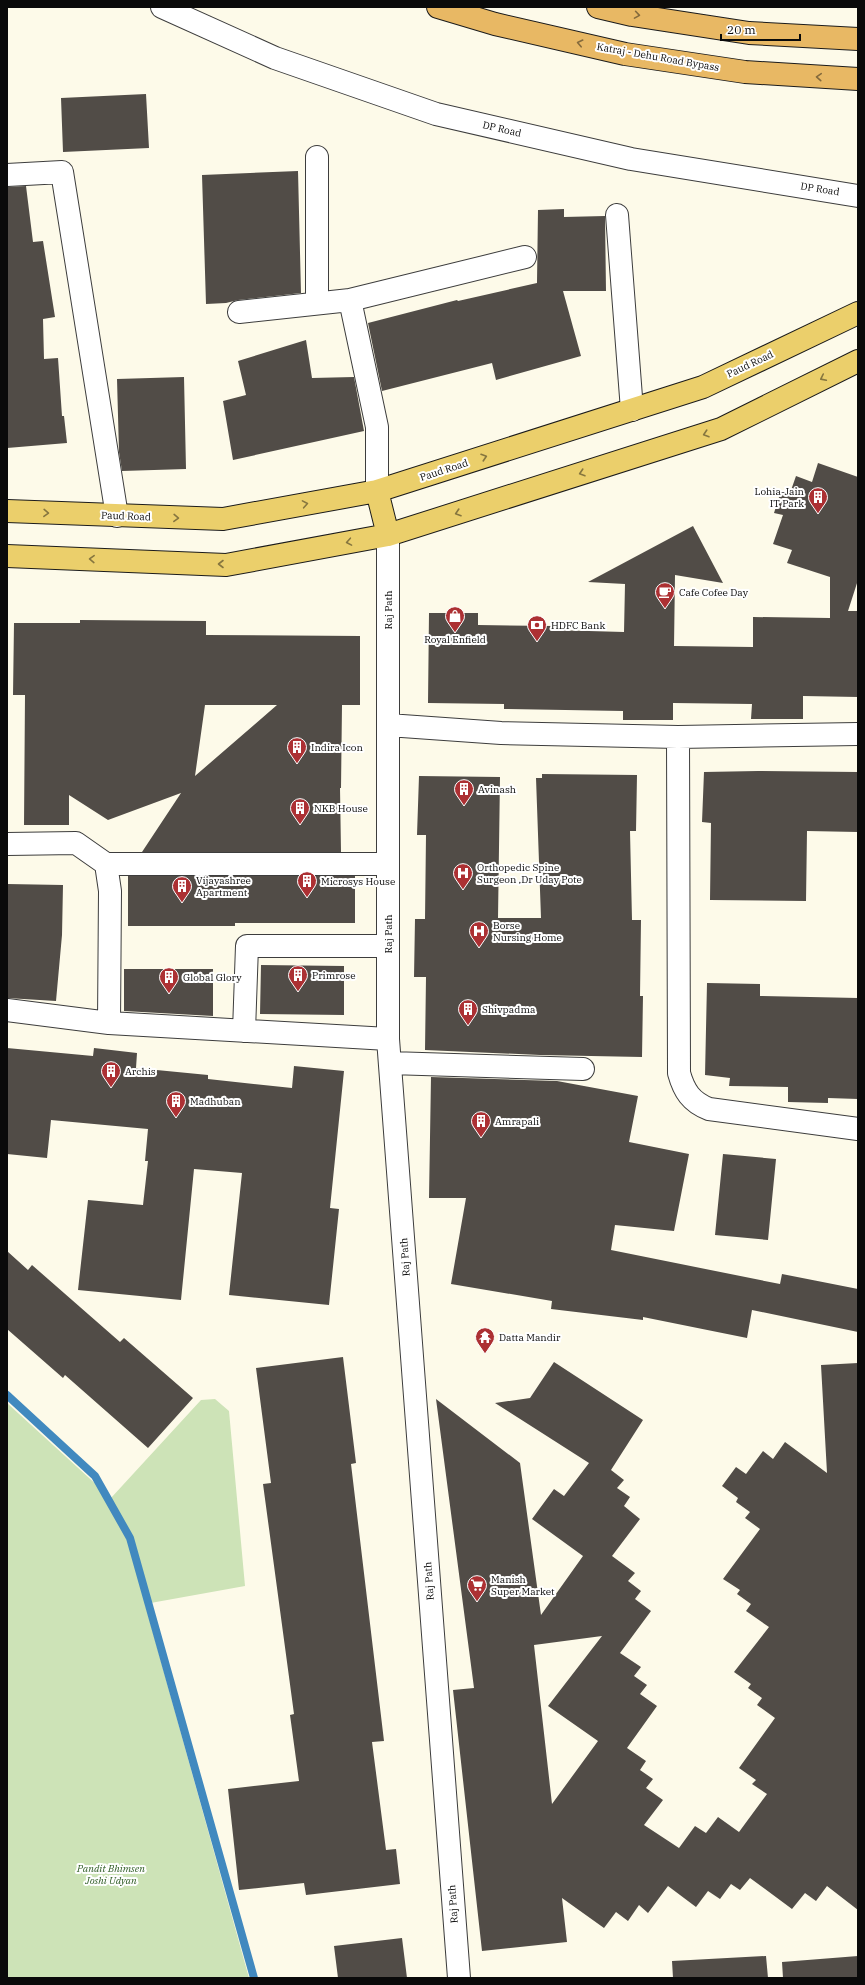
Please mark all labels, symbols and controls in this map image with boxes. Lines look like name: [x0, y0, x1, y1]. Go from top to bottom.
one-way arrow: [633, 10, 640, 19]
scale bar: [721, 16, 800, 42]
text: 20 m: [727, 22, 756, 37]
one-way arrow: [577, 40, 583, 48]
street label: Katraj - Dehu Road Bypass: [596, 40, 720, 74]
one-way arrow: [816, 72, 822, 81]
street label: DP Road: [481, 118, 523, 140]
street label: DP Road: [799, 179, 841, 199]
street label: Paud Road: [725, 348, 775, 380]
one-way arrow: [820, 373, 827, 381]
one-way arrow: [702, 429, 709, 438]
one-way arrow: [480, 453, 487, 462]
street label: Paud Road: [418, 456, 470, 484]
one-way arrow: [578, 468, 585, 477]
place label: Lohia-Jain IT Park: [755, 485, 805, 510]
building icon: Lohia-Jain IT Park: [807, 486, 829, 514]
one-way arrow: [301, 500, 308, 509]
one-way arrow: [455, 508, 462, 517]
one-way arrow: [43, 509, 49, 517]
street label: Paud Road: [101, 509, 151, 523]
one-way arrow: [173, 514, 179, 522]
one-way arrow: [346, 538, 353, 546]
one-way arrow: [89, 555, 95, 564]
one-way arrow: [218, 560, 224, 568]
cafe icon: Cafe Cofee Day: [654, 581, 676, 609]
place label: Cafe Cofee Day: [679, 586, 749, 599]
street label: Raj Path: [382, 591, 395, 629]
shop icon: Royal Enfield: [444, 605, 466, 633]
bank icon: HDFC Bank: [526, 614, 548, 642]
place label: HDFC Bank: [551, 619, 605, 632]
place label: Royal Enfield: [424, 633, 486, 646]
building icon: Indira Icon: [286, 736, 308, 764]
place label: Indira Icon: [311, 741, 363, 754]
building icon: Avinash: [453, 778, 475, 806]
place label: Avinash: [478, 783, 516, 796]
building icon: NKB House: [289, 797, 311, 825]
place label: NKB House: [314, 802, 368, 815]
place label: Orthopedic Spine Surgeon ,Dr Uday Pote: [477, 861, 582, 886]
hospital icon: Orthopedic Spine Surgeon ,Dr Uday Pote: [452, 862, 474, 890]
building icon: Microsys House: [296, 870, 318, 898]
place label: Vijayashree Apartment: [196, 874, 251, 899]
building icon: Vijayashree Apartment: [171, 875, 193, 903]
place label: Microsys House: [321, 875, 395, 888]
street label: Raj Path: [382, 915, 395, 953]
place label: Borse Nursing Home: [493, 919, 562, 944]
hospital icon: Borse Nursing Home: [468, 920, 490, 948]
building icon: Primrose: [287, 964, 309, 992]
building icon: Global Glory: [158, 966, 180, 994]
place label: Primrose: [312, 969, 356, 982]
place label: Global Glory: [183, 971, 242, 984]
building icon: Shivpadma: [457, 998, 479, 1026]
place label: Shivpadma: [482, 1003, 536, 1016]
building icon: Archis: [100, 1060, 122, 1088]
place label: Archis: [125, 1065, 156, 1078]
building icon: Madhuban: [165, 1090, 187, 1118]
place label: Madhuban: [190, 1095, 241, 1108]
building icon: Amrapali: [470, 1110, 492, 1138]
place label: Amrapali: [495, 1115, 539, 1128]
street label: Raj Path: [397, 1237, 413, 1277]
temple icon: Datta Mandir: [474, 1326, 496, 1354]
place label: Datta Mandir: [499, 1331, 561, 1344]
street label: Raj Path: [421, 1561, 437, 1601]
place label: Manish Super Market: [491, 1573, 555, 1598]
supermarket icon: Manish Super Market: [466, 1574, 488, 1602]
park label: Pandit Bhimsen Joshi Udyan: [76, 1862, 145, 1887]
street label: Raj Path: [445, 1884, 461, 1924]

